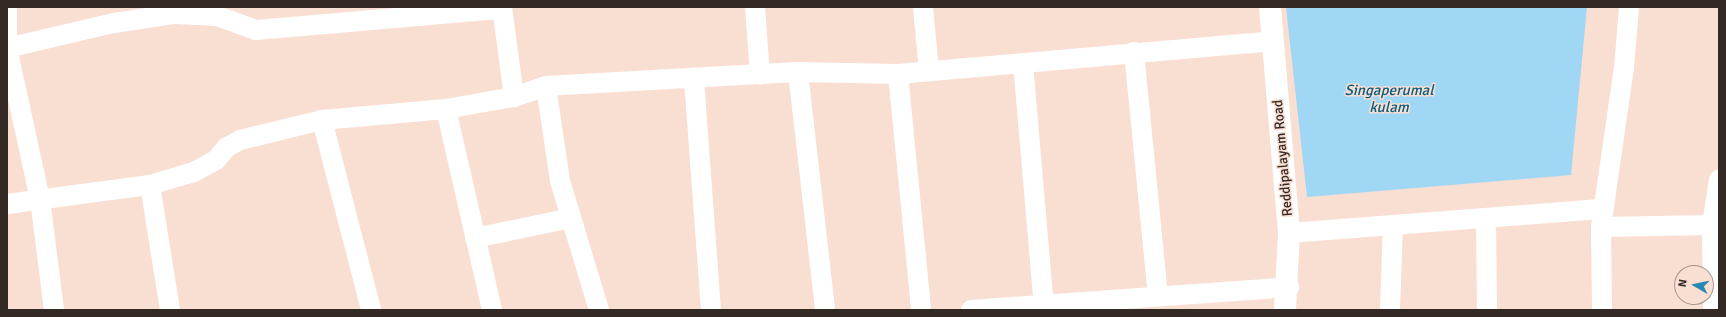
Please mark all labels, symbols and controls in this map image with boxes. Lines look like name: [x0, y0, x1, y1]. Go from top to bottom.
water label: Singaperumal kulam: [1344, 81, 1434, 116]
street label: Reddipalayam Road: [1270, 99, 1296, 217]
north arrow: [1674, 265, 1714, 305]
text: N: [1676, 278, 1690, 288]

